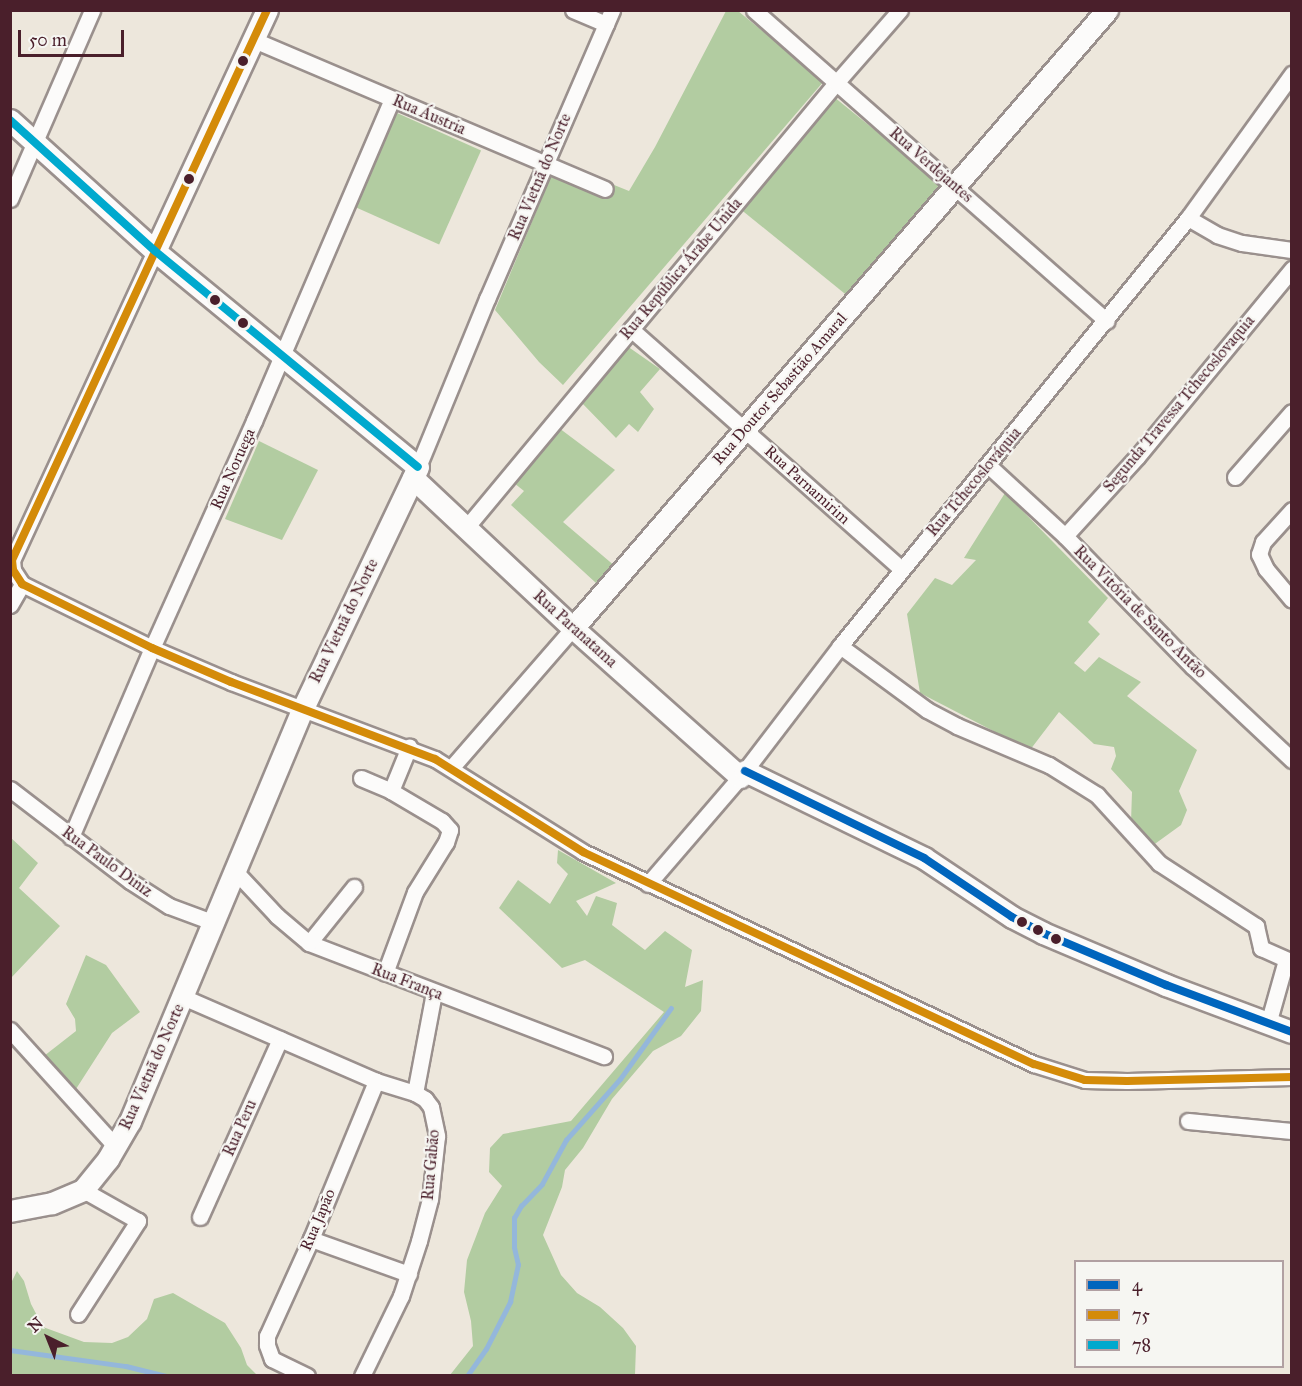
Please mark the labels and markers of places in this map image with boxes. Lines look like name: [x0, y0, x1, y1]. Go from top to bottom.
unlabelled marker: [237, 55, 249, 67]
unlabelled marker: [183, 173, 195, 185]
unlabelled marker: [209, 294, 221, 306]
unlabelled marker: [237, 317, 249, 329]
unlabelled marker: [1016, 916, 1028, 928]
unlabelled marker: [1032, 924, 1044, 936]
unlabelled marker: [1050, 933, 1062, 945]

